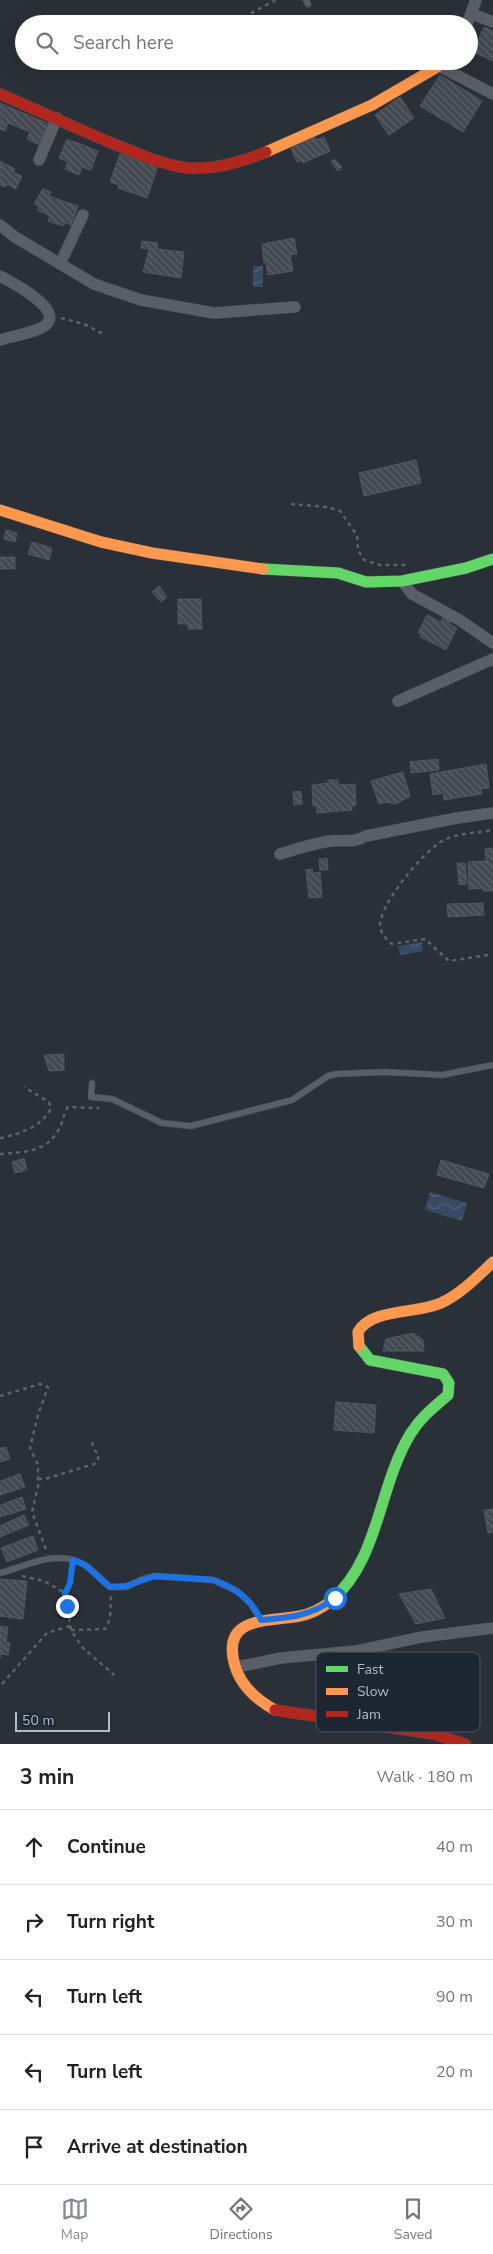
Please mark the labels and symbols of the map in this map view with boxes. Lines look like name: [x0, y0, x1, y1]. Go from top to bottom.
route start: [324, 1587, 347, 1610]
route end: [56, 1595, 79, 1618]
legend: [316, 1652, 480, 1732]
text: Fast: [357, 1660, 383, 1679]
text: Slow: [357, 1682, 389, 1701]
text: Jam: [356, 1705, 381, 1724]
scale bar: [15, 1709, 110, 1732]

